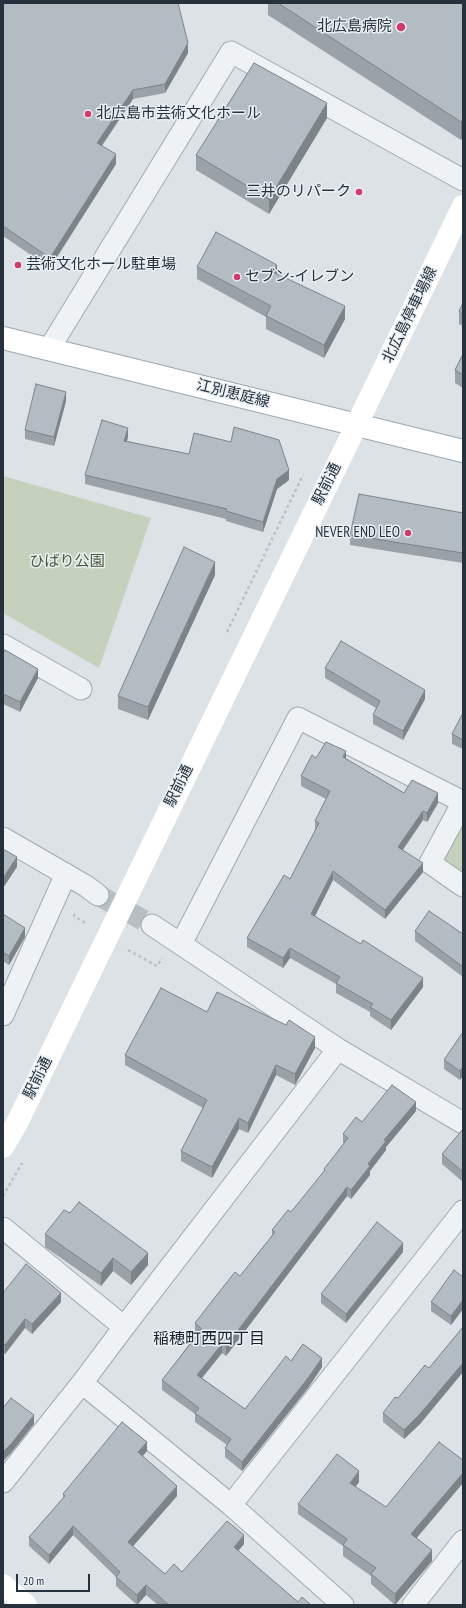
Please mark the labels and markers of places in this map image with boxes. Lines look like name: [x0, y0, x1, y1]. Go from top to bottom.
place label: 北広島病院: [317, 18, 392, 36]
marker: 北広島病院: [395, 21, 407, 33]
place label: 北広島市芸術文化ホール: [96, 105, 261, 123]
marker: 北広島市芸術文化ホール: [83, 109, 93, 119]
place label: 三井のリパーク: [246, 183, 351, 201]
marker: 三井のリパーク: [354, 187, 364, 197]
place label: 芸術文化ホール駐車場: [26, 256, 176, 274]
marker: 芸術文化ホール駐車場: [13, 260, 23, 270]
place label: セブン-イレブン: [245, 268, 354, 286]
marker: セブン-イレブン: [232, 272, 242, 282]
place label: NEVER END LEO: [315, 524, 400, 542]
marker: NEVER END LEO: [403, 528, 413, 538]

